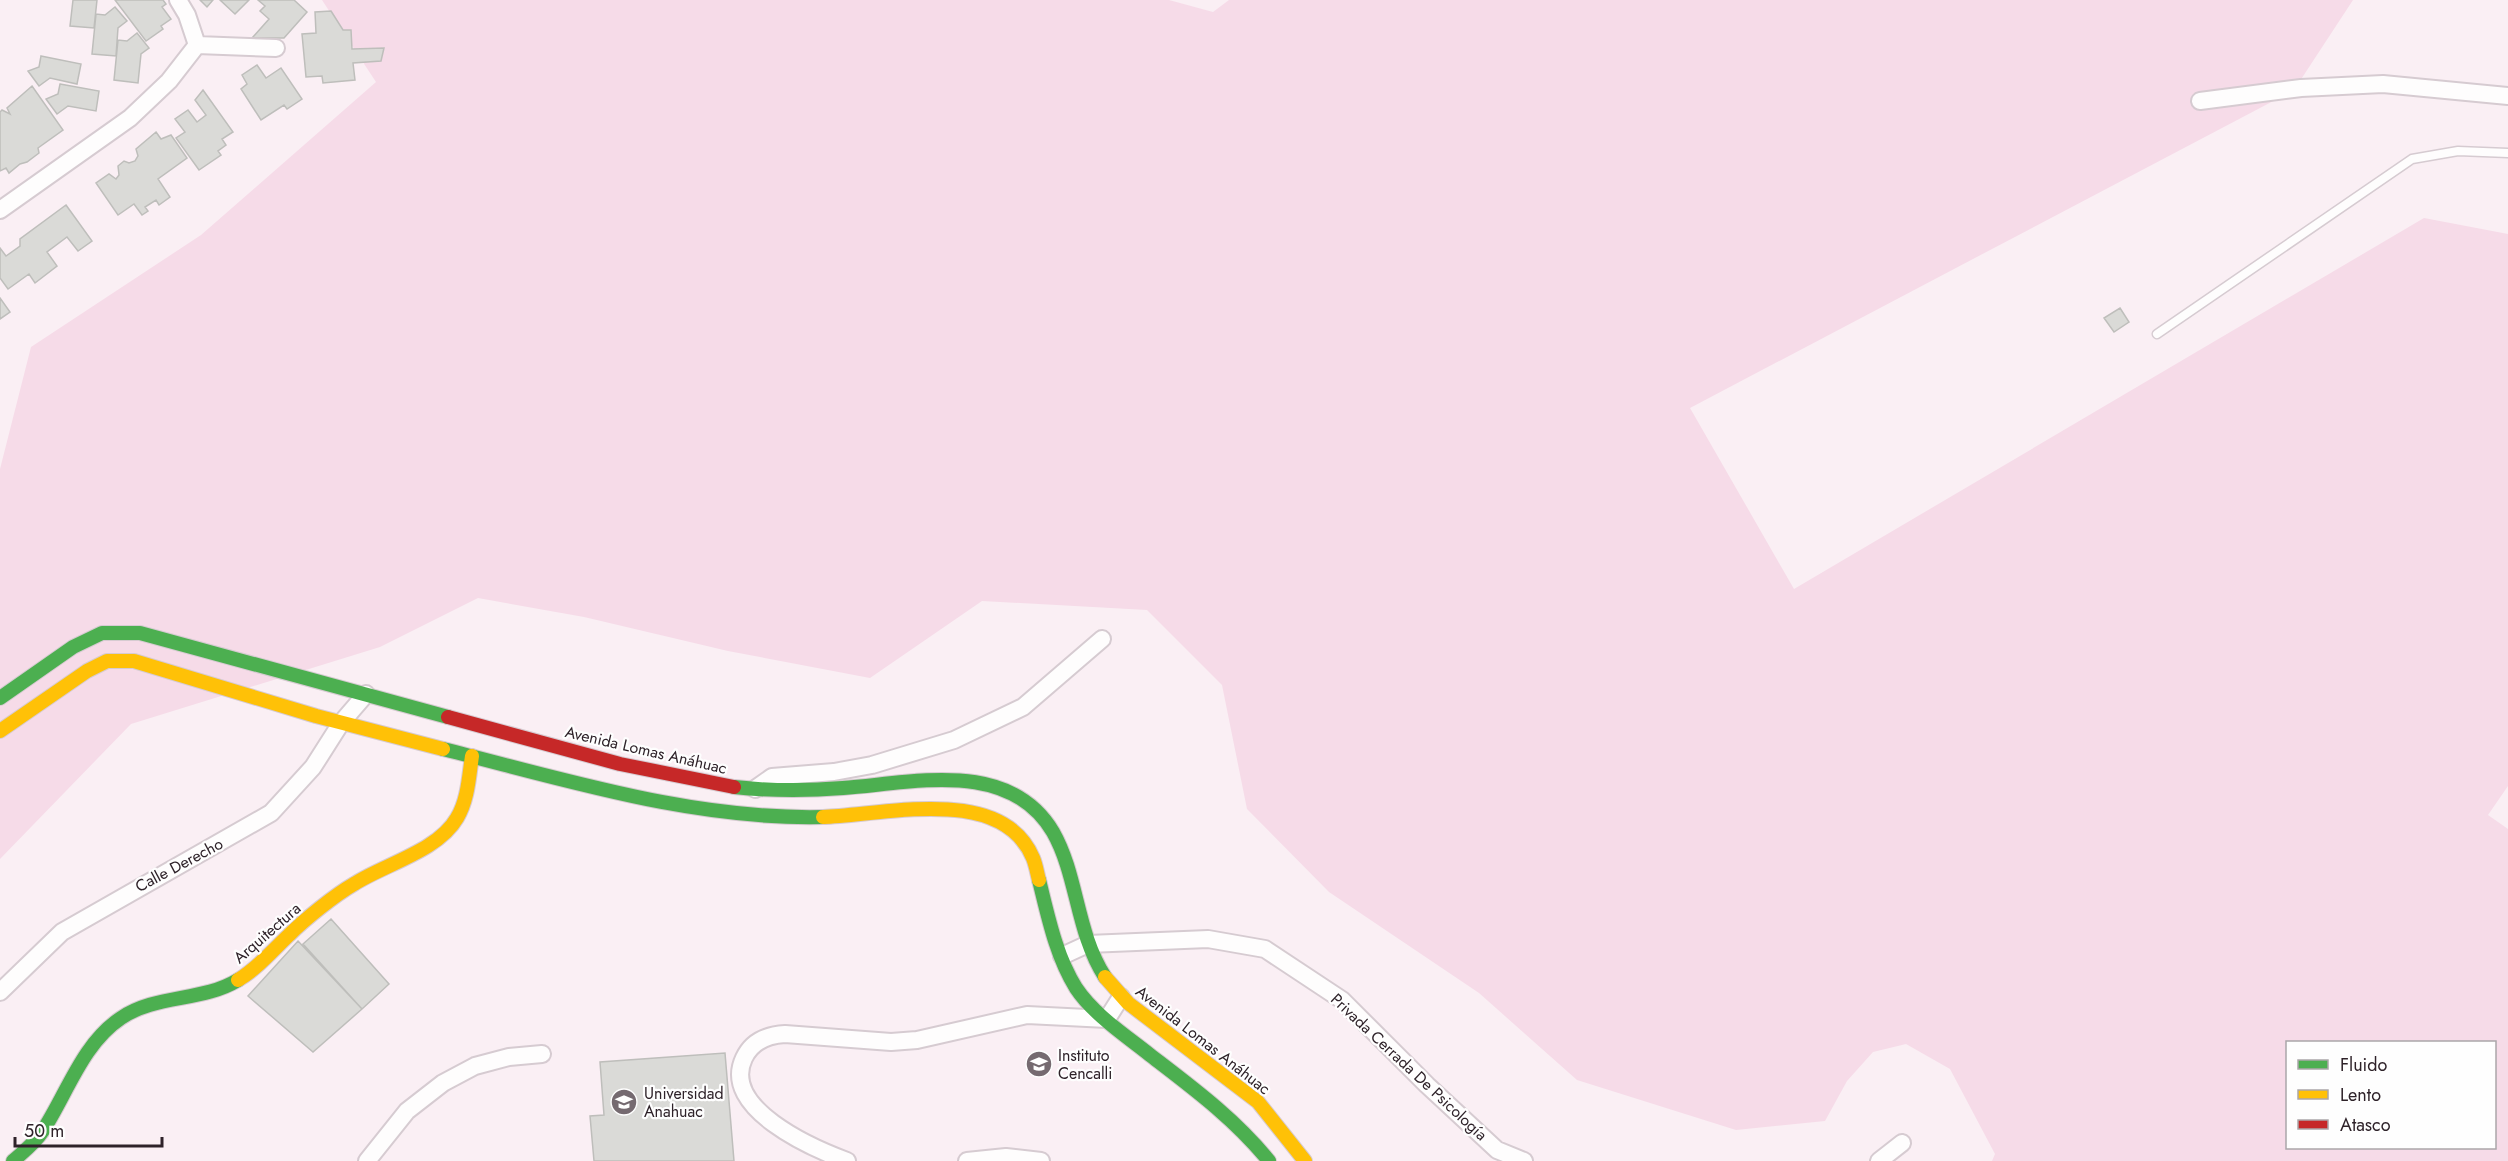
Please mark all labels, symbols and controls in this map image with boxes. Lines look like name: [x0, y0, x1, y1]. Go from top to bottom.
street label: Avenida Lomas Anáhuac: [563, 720, 729, 780]
street label: Calle Derecho: [131, 832, 227, 898]
street label: Arquitectura: [228, 897, 306, 969]
street label: Avenida Lomas Anáhuac: [1131, 980, 1275, 1100]
street label: Privada Cerrada De Psicología: [1326, 988, 1492, 1146]
legend: [2286, 1041, 2496, 1149]
place label: Instituto Cencalli: [1058, 1044, 1112, 1085]
school or university icon: Instituto Cencalli: [1024, 1049, 1054, 1079]
text: Fluido: [2340, 1052, 2388, 1078]
place label: Universidad Anahuac: [644, 1082, 724, 1123]
text: Lento: [2340, 1082, 2381, 1108]
school or university icon: Universidad Anahuac: [609, 1087, 639, 1117]
scale bar: [15, 1110, 162, 1148]
text: Atasco: [2340, 1112, 2391, 1138]
text: 50 m: [24, 1118, 64, 1144]

